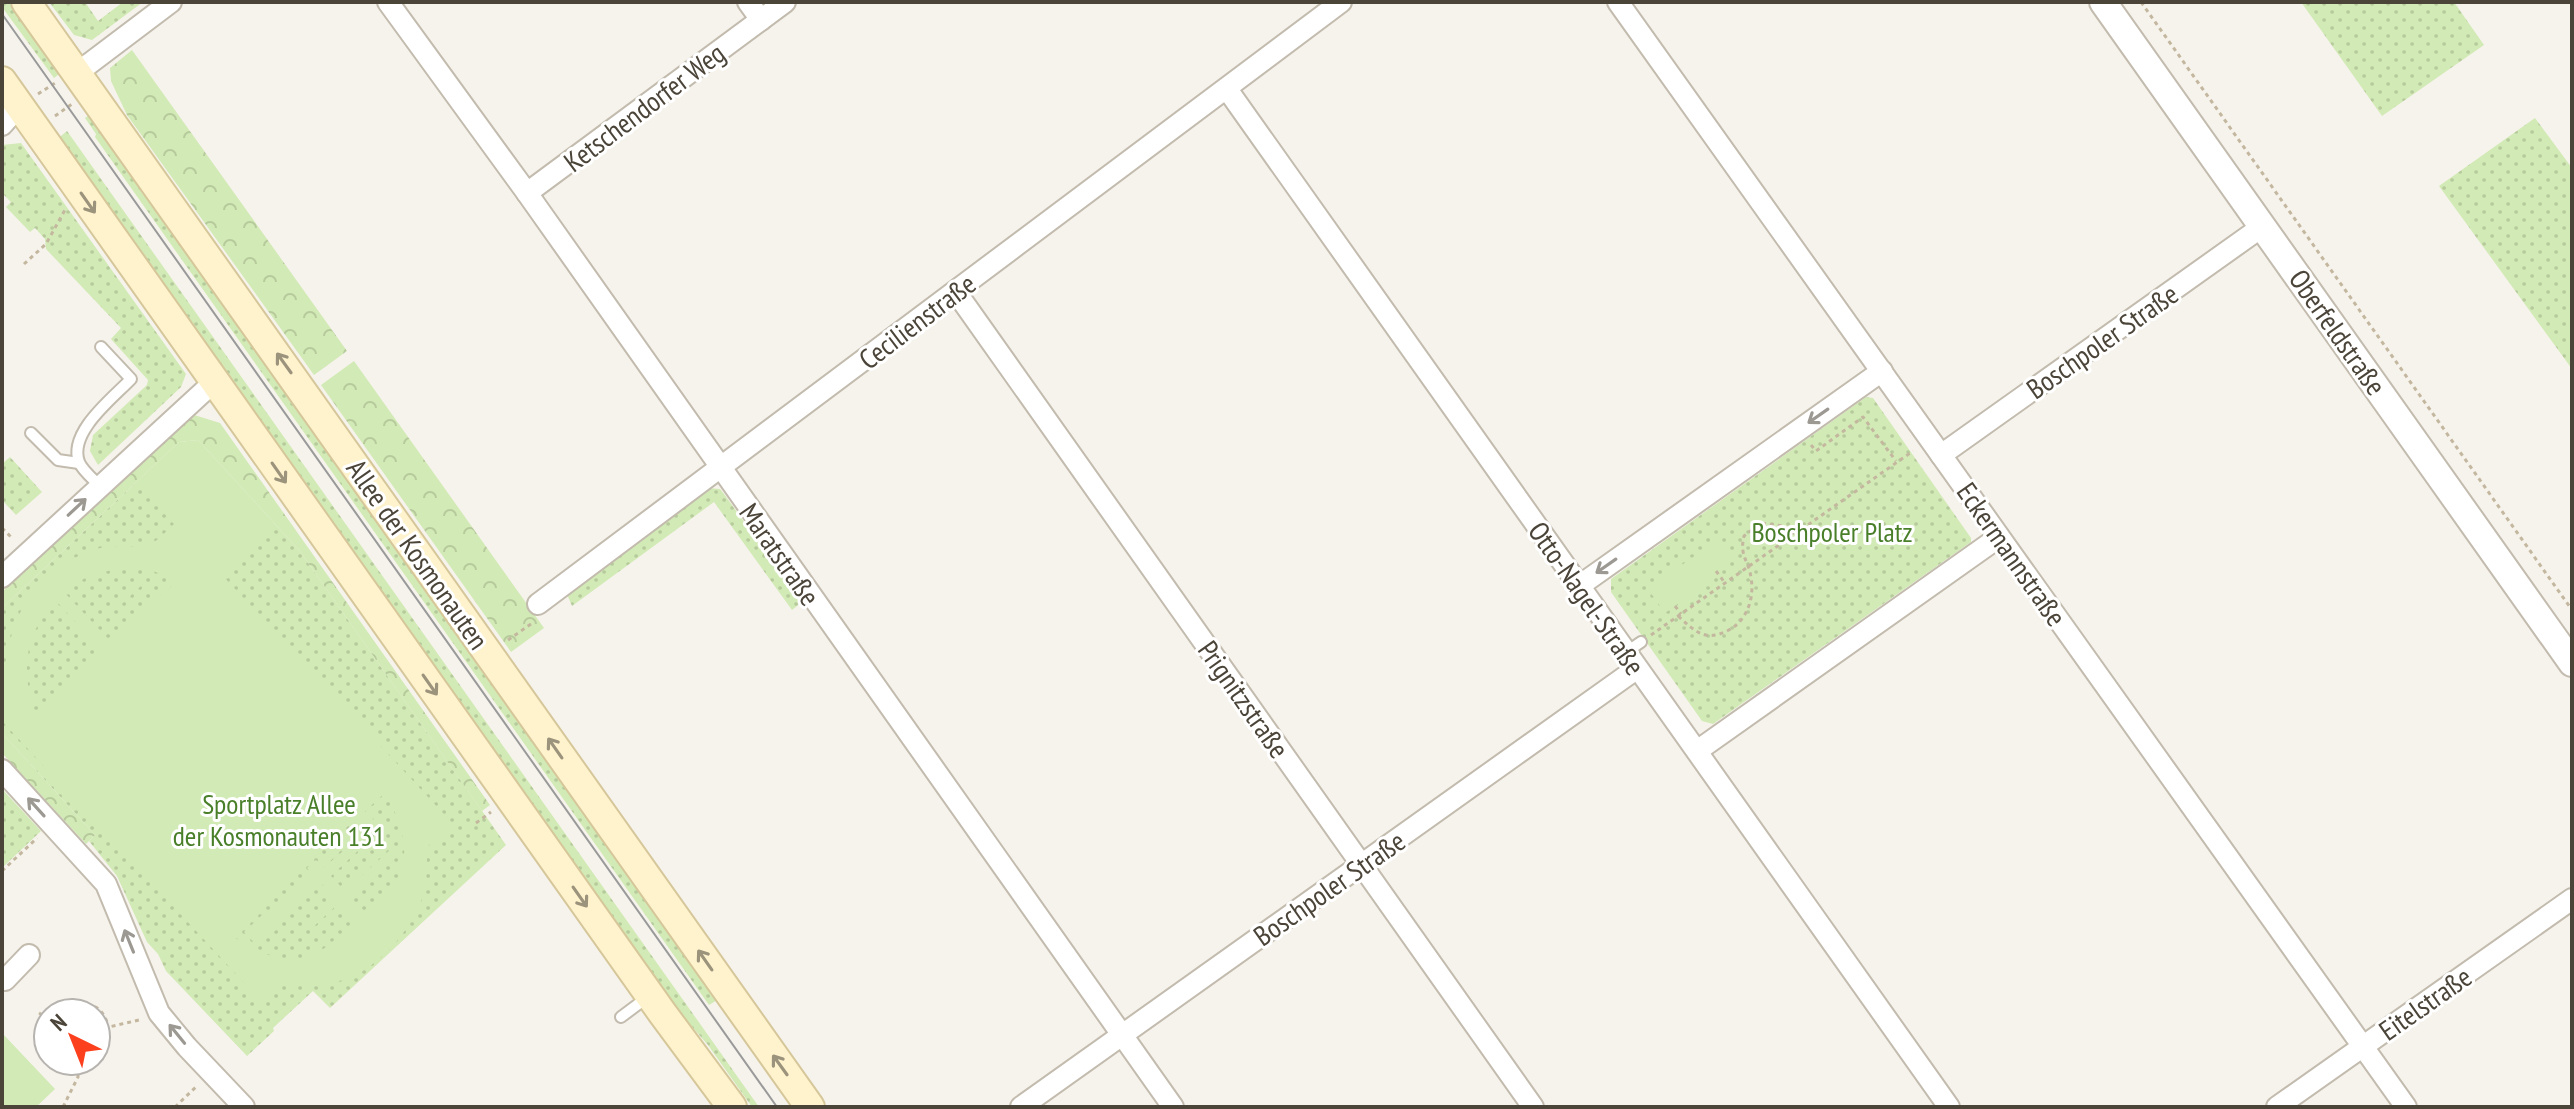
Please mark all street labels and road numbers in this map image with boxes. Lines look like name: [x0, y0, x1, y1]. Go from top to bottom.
street label: Ketschendorfer Weg: [556, 34, 732, 180]
street label: Oberfeldstraße: [2281, 262, 2395, 402]
street label: Cecilienstraße: [851, 265, 983, 377]
street label: Boschpoler Straße: [2019, 275, 2185, 407]
street label: Allee der Kosmonauten: [339, 452, 497, 656]
street label: Eckermannstraße: [1949, 475, 2075, 633]
street label: Maratstraße: [731, 496, 829, 612]
street label: Otto-Nagel-Straße: [1520, 514, 1654, 682]
street label: Prignitzstraße: [1190, 633, 1298, 765]
street label: Boschpoler Straße: [1246, 822, 1412, 954]
street label: Eitelstraße: [2371, 958, 2479, 1048]

